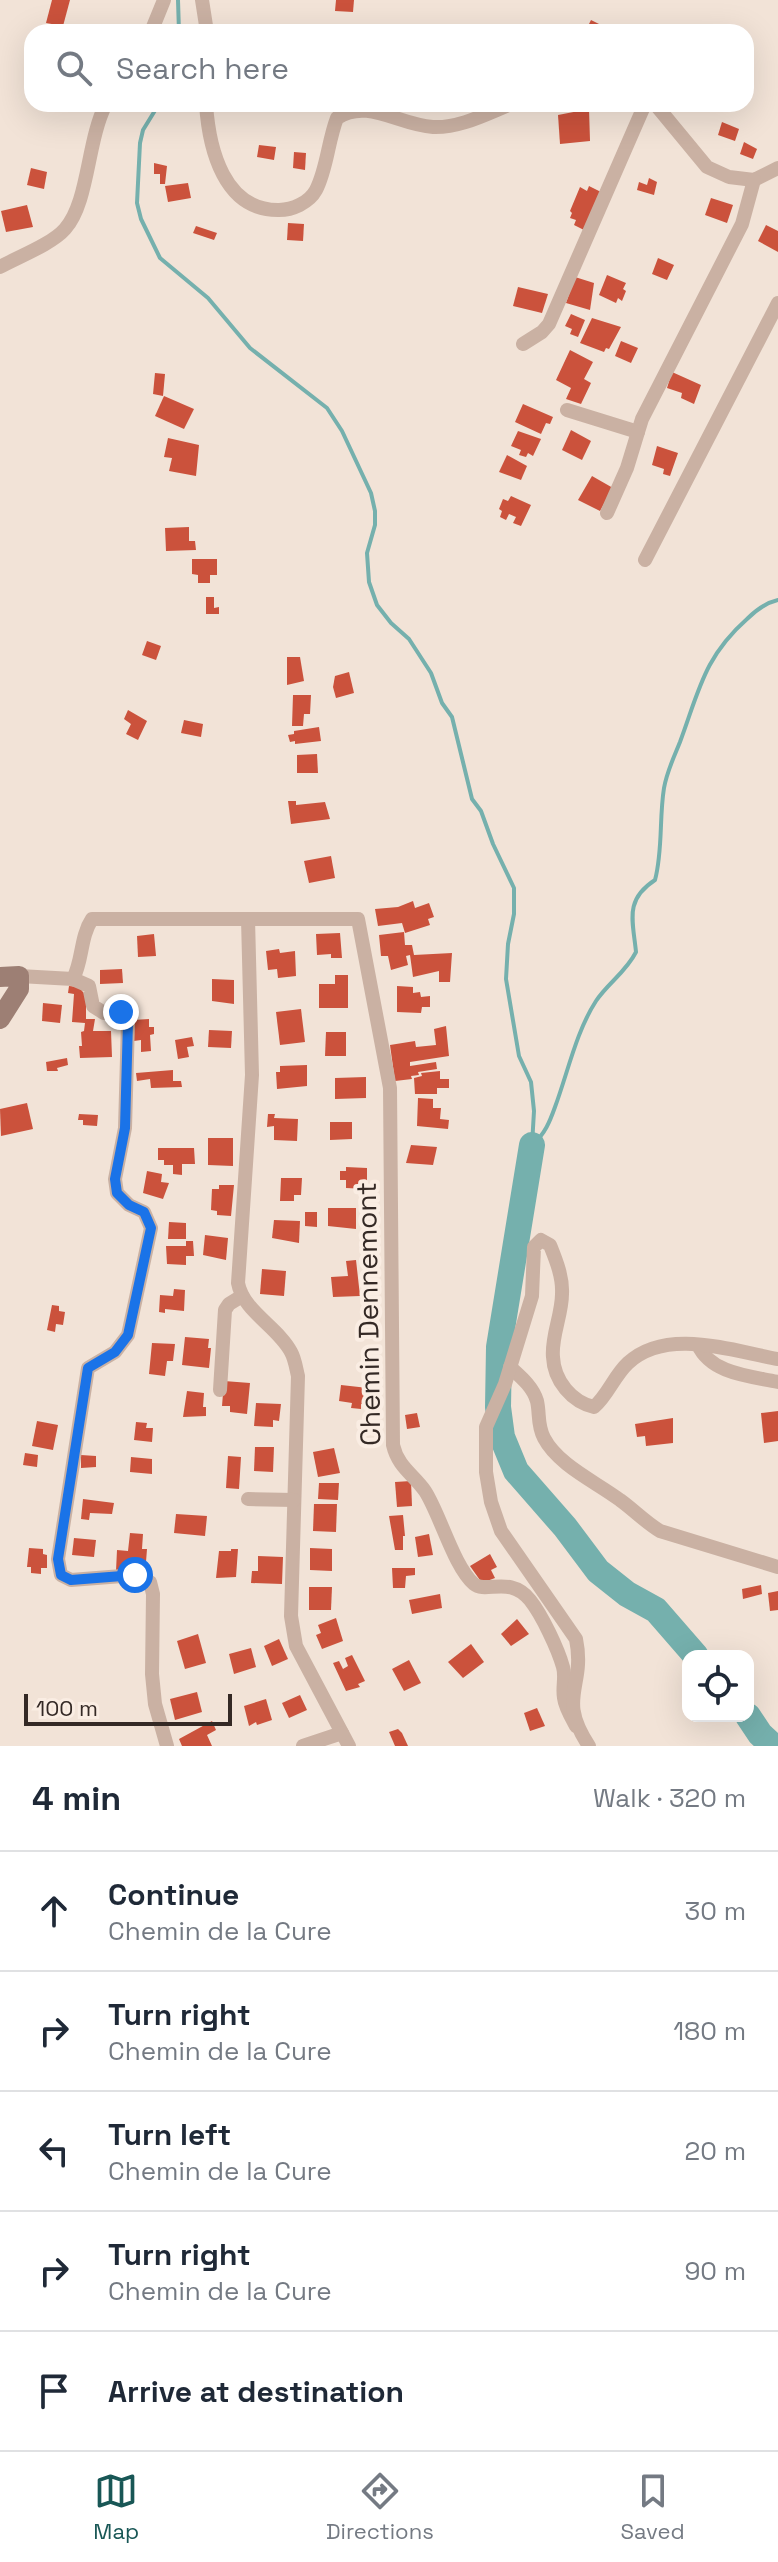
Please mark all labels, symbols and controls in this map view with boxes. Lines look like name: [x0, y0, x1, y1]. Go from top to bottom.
search box: [24, 24, 754, 112]
icon: search: [52, 46, 96, 90]
text: Search here: [116, 49, 289, 88]
route end: [103, 994, 139, 1030]
street label: Chemin Dennemont: [348, 1182, 388, 1446]
route start: [117, 1557, 153, 1593]
map controls: [682, 1650, 754, 1722]
button: locate: [682, 1650, 754, 1722]
scale bar: [24, 1690, 232, 1726]
text: 100 m: [36, 1694, 98, 1722]
text: 4 min: [32, 1777, 121, 1820]
text: Walk · 320 m: [593, 1781, 746, 1815]
text: Continue: [108, 1875, 239, 1914]
icon: ahead: [32, 1889, 76, 1933]
text: 30 m: [685, 1894, 746, 1928]
text: Chemin de la Cure: [108, 1914, 332, 1948]
text: Turn right: [108, 1995, 251, 2034]
icon: right: [32, 2009, 76, 2053]
text: 180 m: [673, 2014, 746, 2048]
text: Chemin de la Cure: [108, 2034, 332, 2068]
text: Turn left: [108, 2115, 231, 2154]
icon: left: [32, 2129, 76, 2173]
text: 20 m: [685, 2134, 746, 2168]
text: Chemin de la Cure: [108, 2154, 332, 2188]
text: Turn right: [108, 2235, 251, 2274]
icon: right: [32, 2249, 76, 2293]
text: 90 m: [684, 2254, 746, 2288]
text: Chemin de la Cure: [108, 2274, 332, 2308]
icon: arrive: [32, 2369, 76, 2413]
text: Arrive at destination: [108, 2372, 404, 2411]
tab: Map: [93, 2469, 139, 2545]
tab: Directions: [326, 2469, 434, 2545]
tab: Saved: [620, 2469, 685, 2545]

